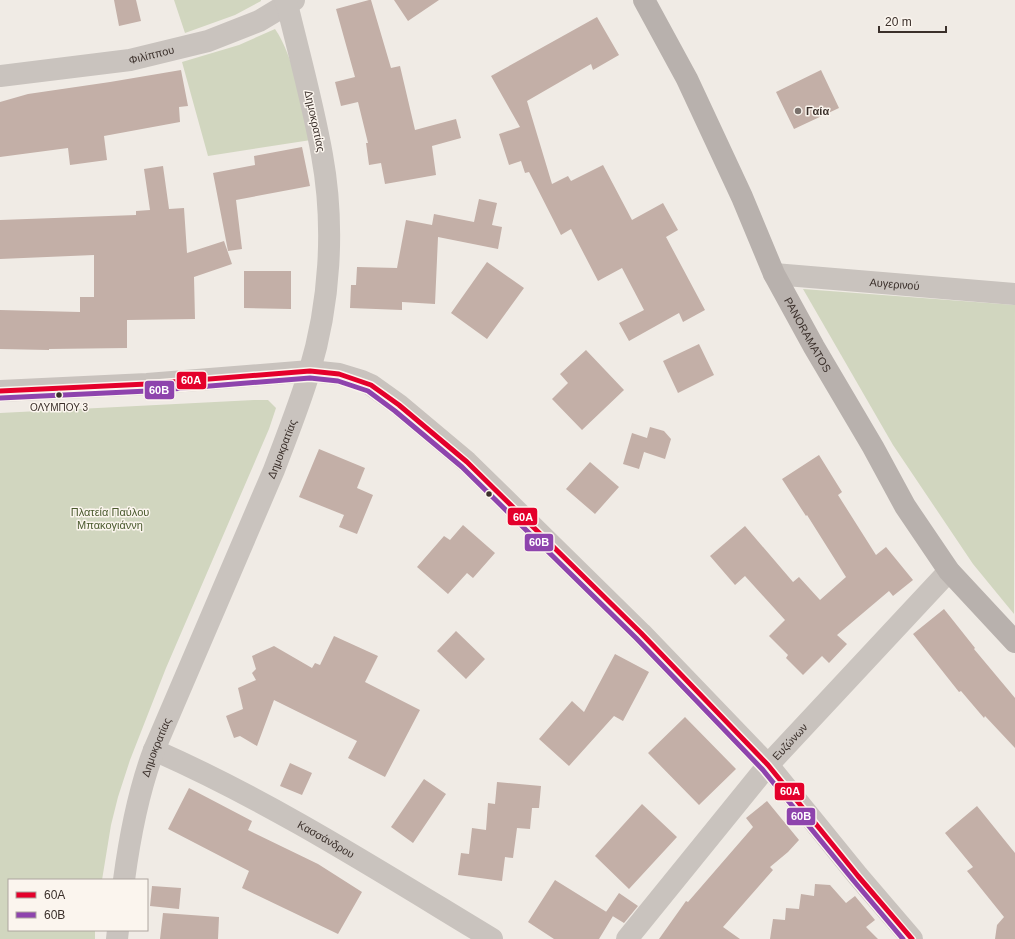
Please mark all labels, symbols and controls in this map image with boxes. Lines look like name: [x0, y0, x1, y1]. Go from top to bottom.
scale bar: [879, 8, 946, 34]
text: 20 m: [885, 15, 912, 29]
street label: Φιλίππου: [127, 43, 175, 66]
street label: Δημοκρατίας: [303, 89, 327, 153]
place label: Γαία: [806, 105, 829, 117]
marker: Γαία: [793, 106, 803, 116]
street label: Αυγερινού: [869, 276, 920, 292]
street label: PANORAMATOS: [782, 295, 833, 374]
line badge: 60Α: [176, 371, 207, 390]
text: 60Α: [181, 374, 201, 386]
line badge: 60Β: [144, 380, 175, 400]
text: 60Β: [149, 384, 169, 396]
marker: ΟΛΥΜΠΟΥ 3: [54, 390, 64, 400]
place label: ΟΛΥΜΠΟΥ 3: [30, 402, 88, 413]
street label: Δημοκρατίας: [265, 417, 299, 480]
unlabelled marker: [484, 489, 494, 499]
park label: Πλατεία Παύλου Μπακογιάννη: [71, 506, 149, 531]
line badge: 60Α: [507, 507, 538, 526]
text: 60Α: [513, 511, 533, 523]
line badge: 60Β: [524, 533, 554, 552]
text: 60Β: [529, 536, 549, 548]
street label: Δημοκρατίας: [139, 716, 173, 778]
street label: Ευζώνων: [770, 720, 810, 762]
line badge: 60Α: [774, 782, 805, 801]
text: 60Α: [780, 785, 800, 797]
line badge: 60Β: [786, 807, 816, 826]
text: 60Β: [791, 810, 811, 822]
street label: Κασσάνδρου: [296, 818, 357, 860]
legend: [8, 879, 148, 931]
text: 60Α: [44, 888, 65, 902]
text: 60Β: [44, 908, 65, 922]

